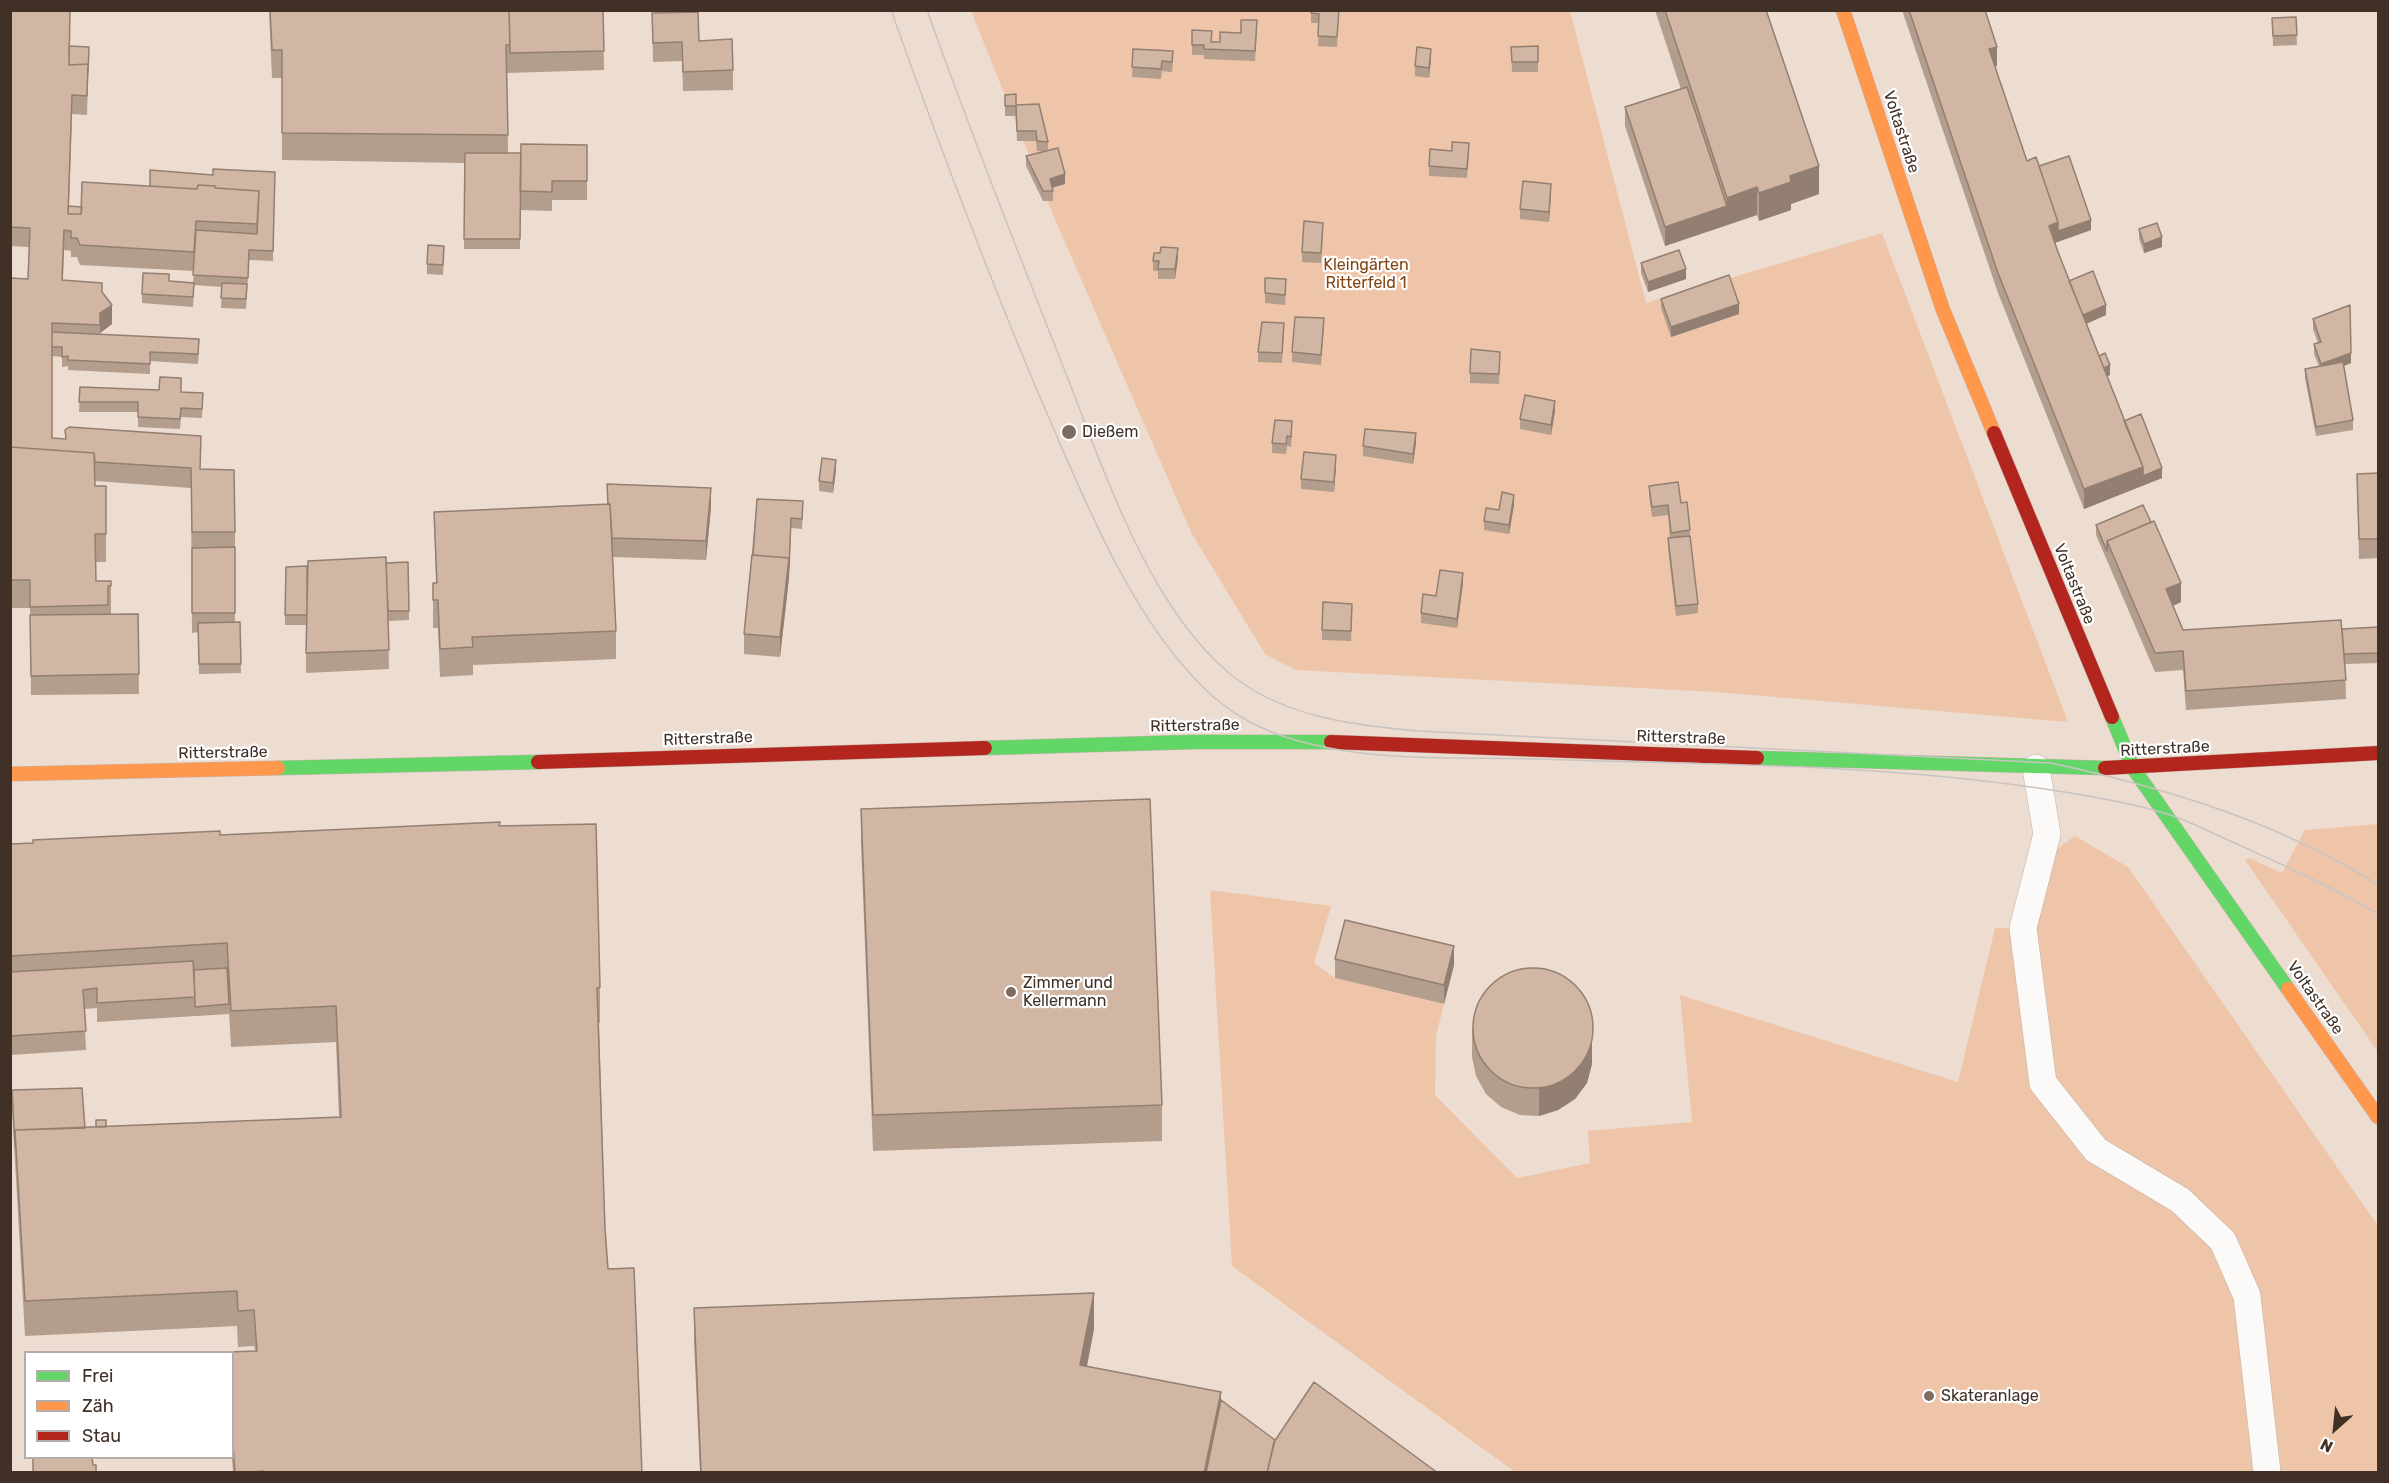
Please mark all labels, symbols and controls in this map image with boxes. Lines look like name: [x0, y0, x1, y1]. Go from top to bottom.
street label: Voltastraße: [1879, 88, 1923, 176]
park label: Kleingärten Ritterfeld 1: [1323, 255, 1409, 293]
place label: Dießem: [1082, 422, 1138, 442]
marker: Dießem: [1060, 423, 1078, 441]
street label: Voltastraße: [2049, 541, 2099, 627]
street label: Ritterstraße: [1150, 716, 1240, 736]
street label: Ritterstraße: [1636, 727, 1726, 749]
street label: Ritterstraße: [663, 728, 753, 750]
street label: Ritterstraße: [2120, 737, 2210, 761]
street label: Ritterstraße: [178, 743, 268, 763]
street label: Voltastraße: [2283, 958, 2347, 1038]
place label: Zimmer und Kellermann: [1023, 973, 1113, 1011]
marker: Zimmer und Kellermann: [1004, 985, 1018, 999]
legend: [24, 1351, 234, 1459]
text: Frei: [82, 1365, 113, 1387]
place label: Skateranlage: [1941, 1386, 2039, 1406]
marker: Skateranlage: [1922, 1389, 1936, 1403]
text: Zäh: [82, 1395, 114, 1417]
north arrow: [2305, 1399, 2365, 1459]
text: Stau: [82, 1425, 121, 1447]
text: N: [2317, 1434, 2336, 1457]

